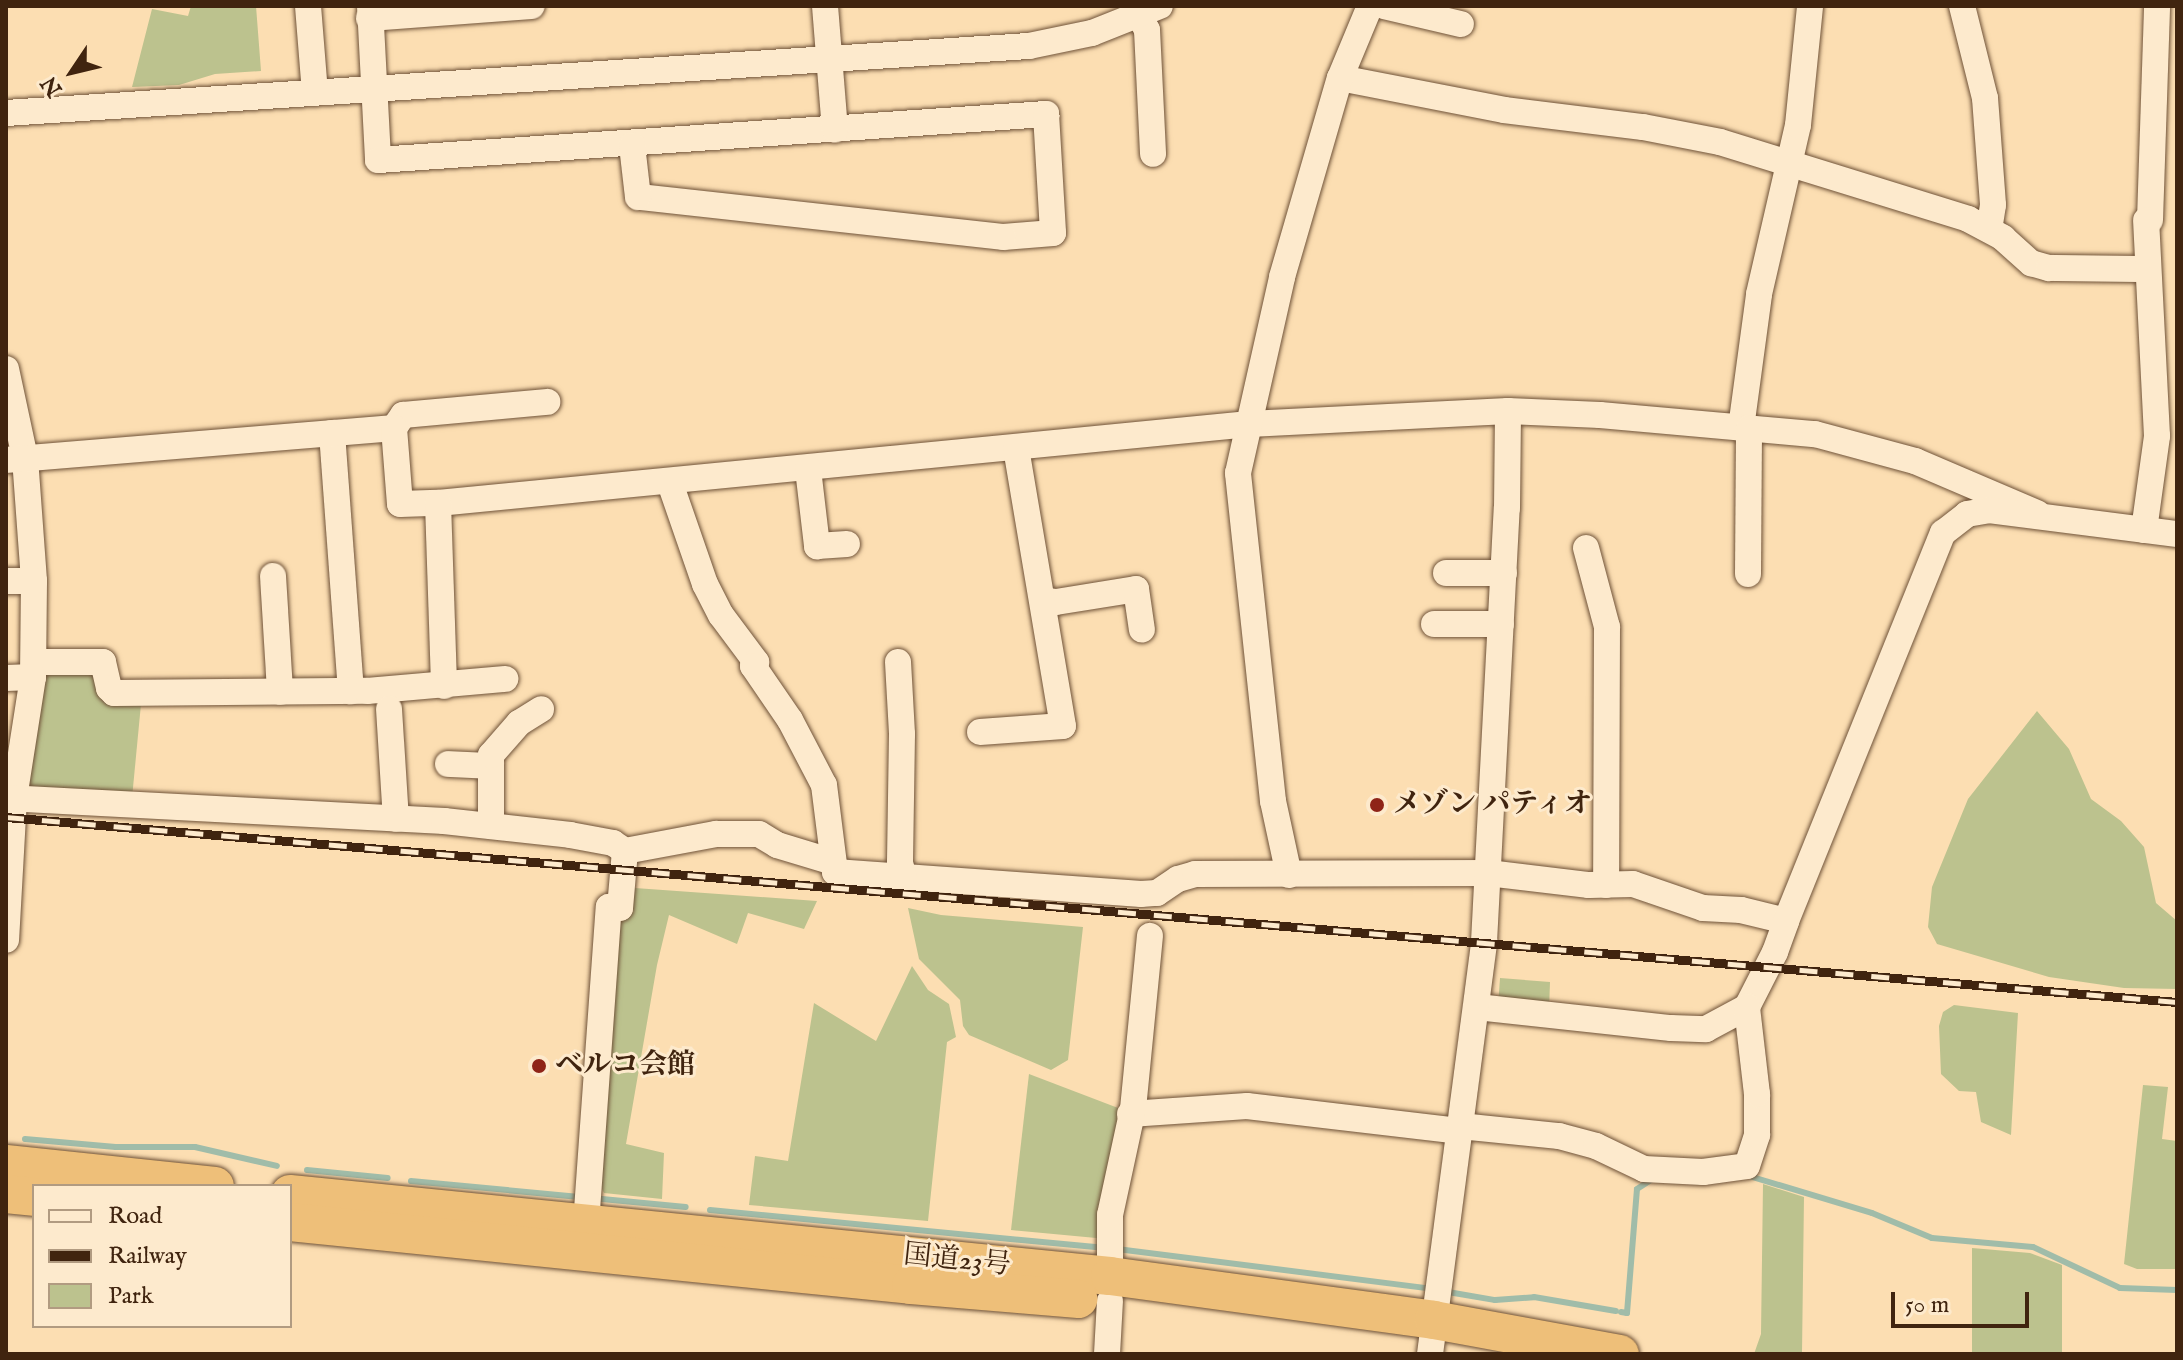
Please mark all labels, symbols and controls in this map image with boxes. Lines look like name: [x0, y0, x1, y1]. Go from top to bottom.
north arrow: [32, 32, 112, 112]
text: N: [35, 70, 69, 102]
place label: メゾン パティオ: [1393, 788, 1595, 822]
marker: メゾン パティオ: [1368, 796, 1386, 814]
place label: ベルコ会館: [555, 1049, 695, 1083]
marker: ベルコ会館: [530, 1057, 548, 1075]
legend: [32, 1184, 292, 1328]
text: Road: [108, 1201, 162, 1232]
street label: 国道23号: [902, 1239, 1012, 1283]
text: Railway: [108, 1241, 187, 1272]
scale bar: [1895, 1276, 2033, 1326]
text: Park: [108, 1281, 154, 1312]
text: 50 m: [1905, 1290, 1949, 1321]

